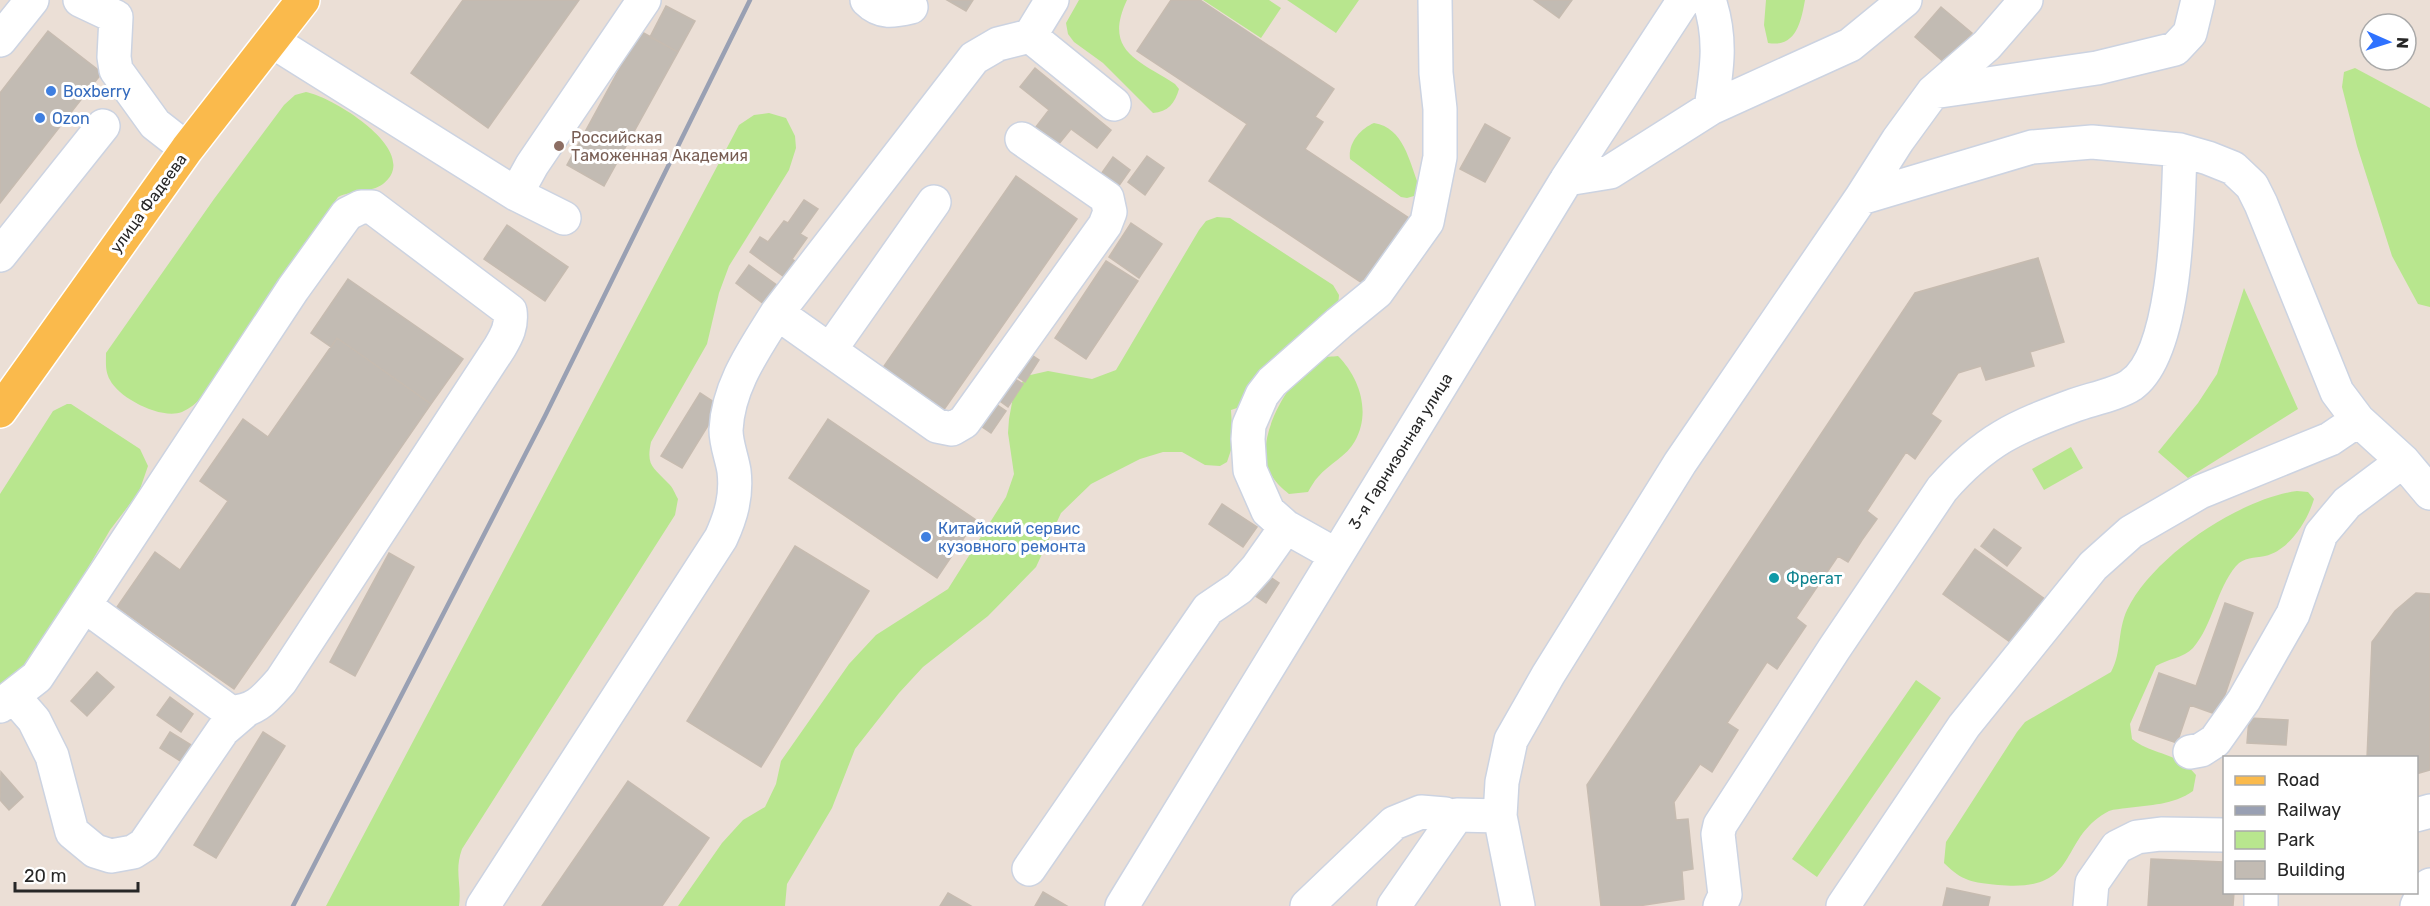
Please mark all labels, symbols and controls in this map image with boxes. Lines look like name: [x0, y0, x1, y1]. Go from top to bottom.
north arrow: [2358, 12, 2418, 72]
text: N: [2393, 37, 2412, 49]
place label: Boxberry: [63, 82, 131, 101]
marker: Boxberry: [44, 84, 58, 98]
place label: Ozon: [52, 109, 90, 128]
marker: Ozon: [33, 111, 47, 125]
place label: Российская Таможенная Академия: [571, 128, 748, 165]
marker: Российская Таможенная Академия: [552, 139, 566, 153]
street label: улица Фадеева: [106, 150, 191, 257]
street label: 3-я Гарнизонная улица: [1345, 370, 1456, 533]
place label: Китайский сервис кузовного ремонта: [938, 519, 1086, 556]
marker: Китайский сервис кузовного ремонта: [919, 530, 933, 544]
place label: Фрегат: [1786, 569, 1842, 588]
marker: Фрегат: [1767, 571, 1781, 585]
legend: [2223, 756, 2418, 894]
text: Road: [2277, 769, 2320, 791]
text: Railway: [2277, 799, 2341, 821]
text: Park: [2277, 829, 2315, 851]
scale bar: [15, 855, 138, 893]
text: Building: [2277, 859, 2345, 881]
text: 20 m: [24, 865, 66, 887]

